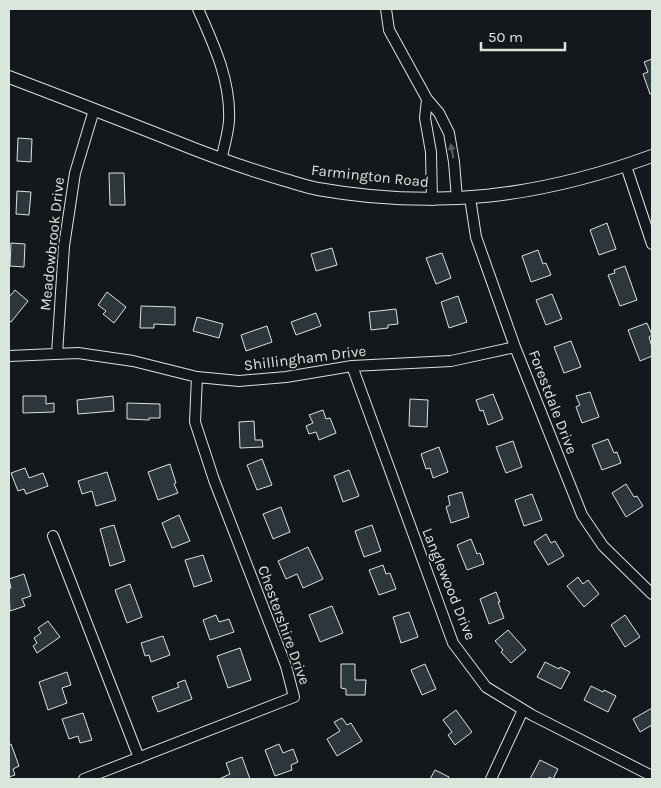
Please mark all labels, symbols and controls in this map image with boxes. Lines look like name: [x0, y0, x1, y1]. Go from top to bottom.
scale bar: [481, 20, 565, 52]
text: 50 m: [488, 28, 523, 46]
one-way arrow: [448, 143, 456, 158]
street label: Farmington Road: [310, 161, 430, 191]
street label: Meadowbrook Drive: [36, 176, 68, 312]
street label: Shillingham Drive: [243, 342, 367, 374]
street label: Forestdale Drive: [525, 347, 581, 457]
street label: Langlewood Drive: [418, 525, 480, 643]
street label: Chestershire Drive: [254, 563, 314, 687]

